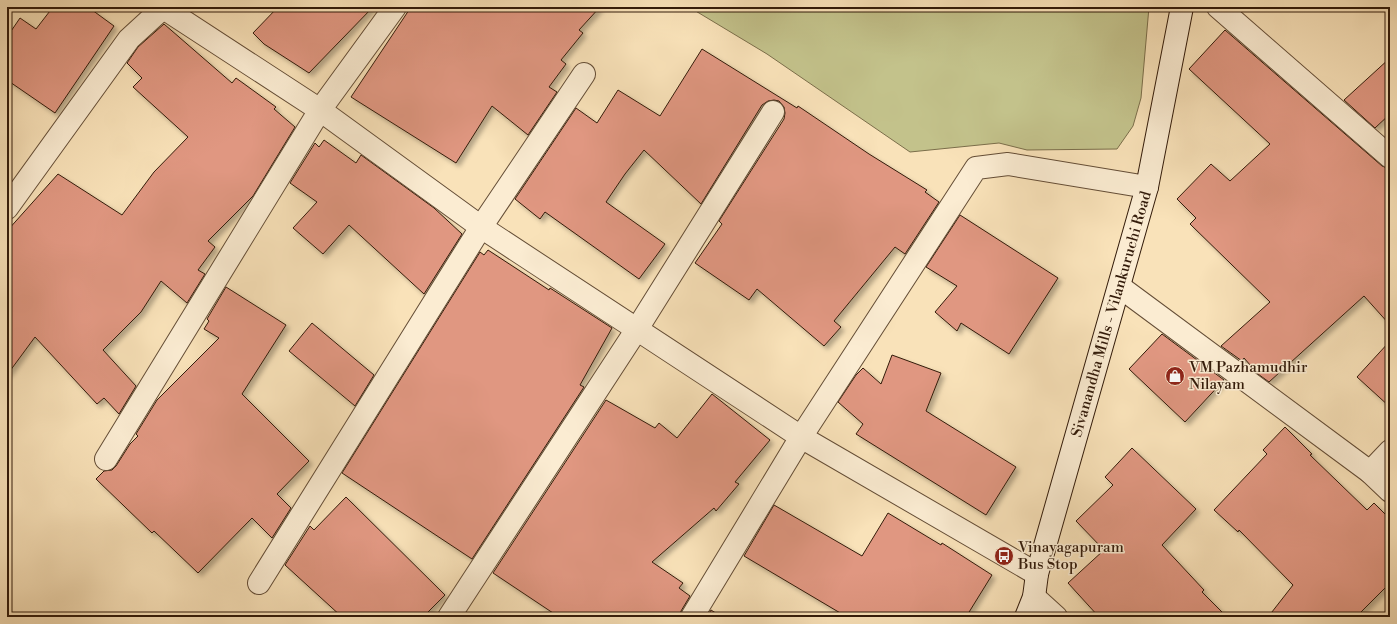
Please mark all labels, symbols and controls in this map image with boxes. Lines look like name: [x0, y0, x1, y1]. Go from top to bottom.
street label: Sivanandha Mills - Vilankuruchi Road: [1067, 188, 1156, 439]
place label: VM Pazhamudhir Nilayam: [1188, 358, 1308, 394]
shop icon: VM Pazhamudhir Nilayam: [1164, 365, 1186, 387]
place label: Vinayagapuram Bus Stop: [1017, 538, 1124, 574]
bus stop icon: Vinayagapuram Bus Stop: [993, 545, 1015, 567]

